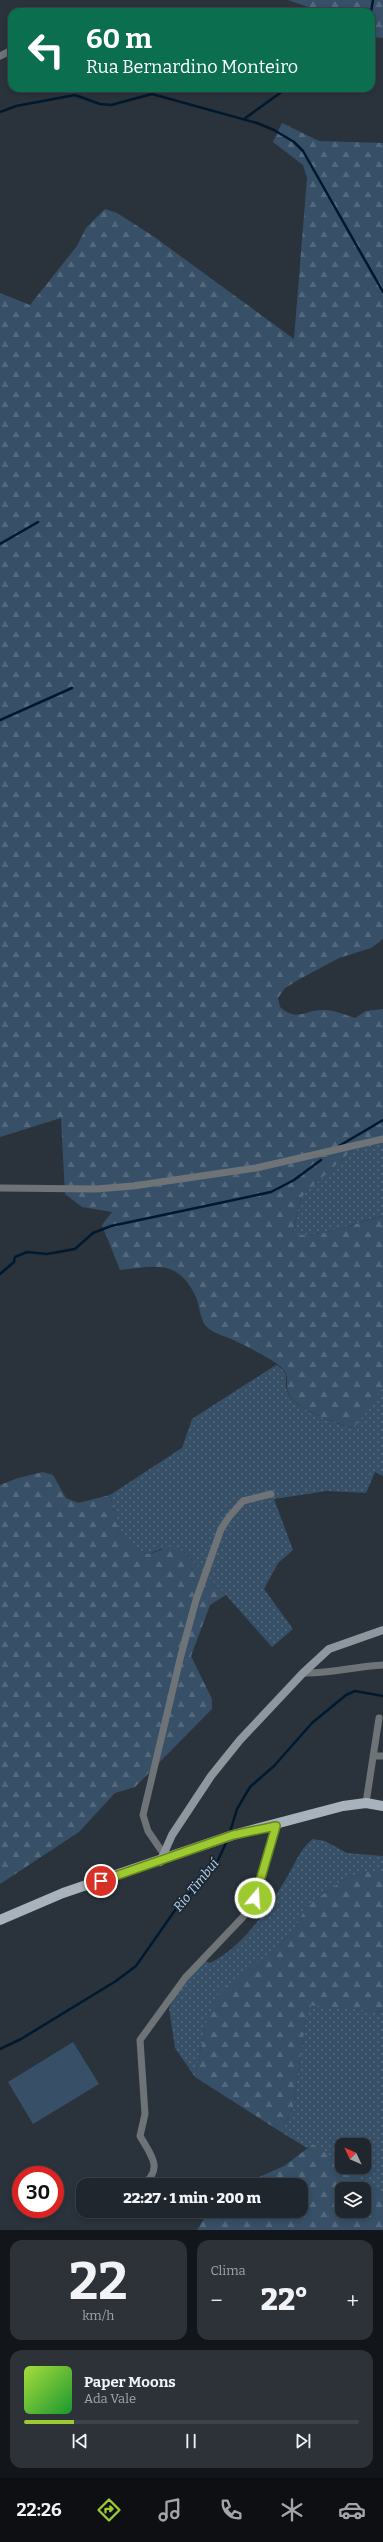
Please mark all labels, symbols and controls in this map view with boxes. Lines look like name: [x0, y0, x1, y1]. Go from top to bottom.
text: 60 m: [86, 22, 152, 55]
icon: left: [20, 24, 72, 76]
text: Rua Bernardino Monteiro: [86, 56, 298, 78]
water label: Rio Timbuí: [170, 1855, 223, 1914]
pin: [84, 1864, 118, 1898]
icon: arrive: [90, 1870, 112, 1892]
position arrow: [234, 1877, 276, 1919]
north arrow: [335, 2138, 371, 2174]
map controls: [335, 2138, 371, 2218]
speed limit sign: 30: [12, 2166, 64, 2218]
button: layers: [335, 2182, 371, 2218]
text: 22:27 · 1 min · 200 m: [123, 2189, 261, 2207]
text: 22: [69, 2250, 128, 2313]
text: Clima: [211, 2263, 246, 2278]
text: 22°: [261, 2282, 308, 2318]
text: −: [211, 2287, 223, 2314]
text: +: [346, 2287, 359, 2314]
text: km/h: [82, 2308, 114, 2323]
text: Paper Moons: [84, 2373, 176, 2391]
text: Ada Vale: [84, 2391, 136, 2406]
icon: previous: [69, 2430, 91, 2452]
icon: pause: [180, 2430, 202, 2452]
icon: next: [292, 2430, 314, 2452]
icon: directions: [95, 2496, 123, 2524]
icon: music: [156, 2496, 184, 2524]
icon: phone: [217, 2496, 245, 2524]
icon: climate: [278, 2496, 306, 2524]
icon: car: [338, 2496, 366, 2524]
text: 22:26: [16, 2499, 62, 2521]

